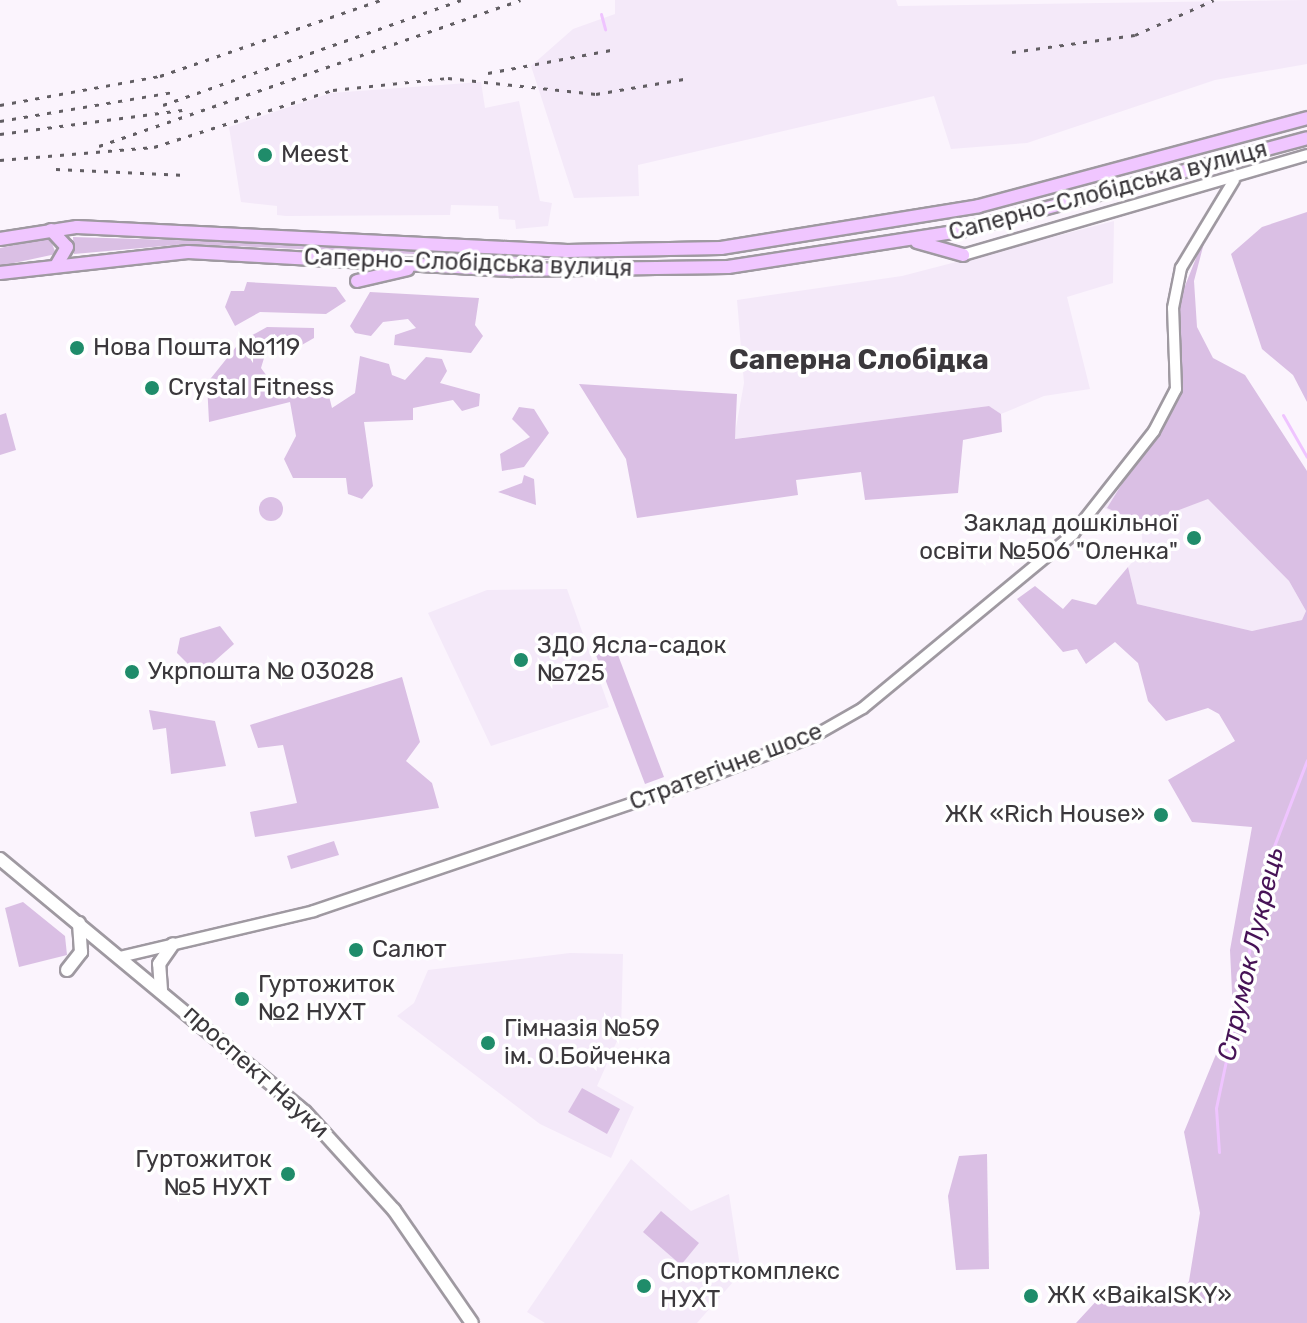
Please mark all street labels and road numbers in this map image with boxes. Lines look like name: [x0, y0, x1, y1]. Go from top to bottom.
street label: Саперно-Слобідська вулиця: [946, 135, 1270, 247]
street label: Саперно-Слобідська вулиця: [303, 243, 633, 283]
street label: Стратегічне шосе: [626, 717, 826, 817]
street label: проспект Науки: [178, 999, 334, 1145]

